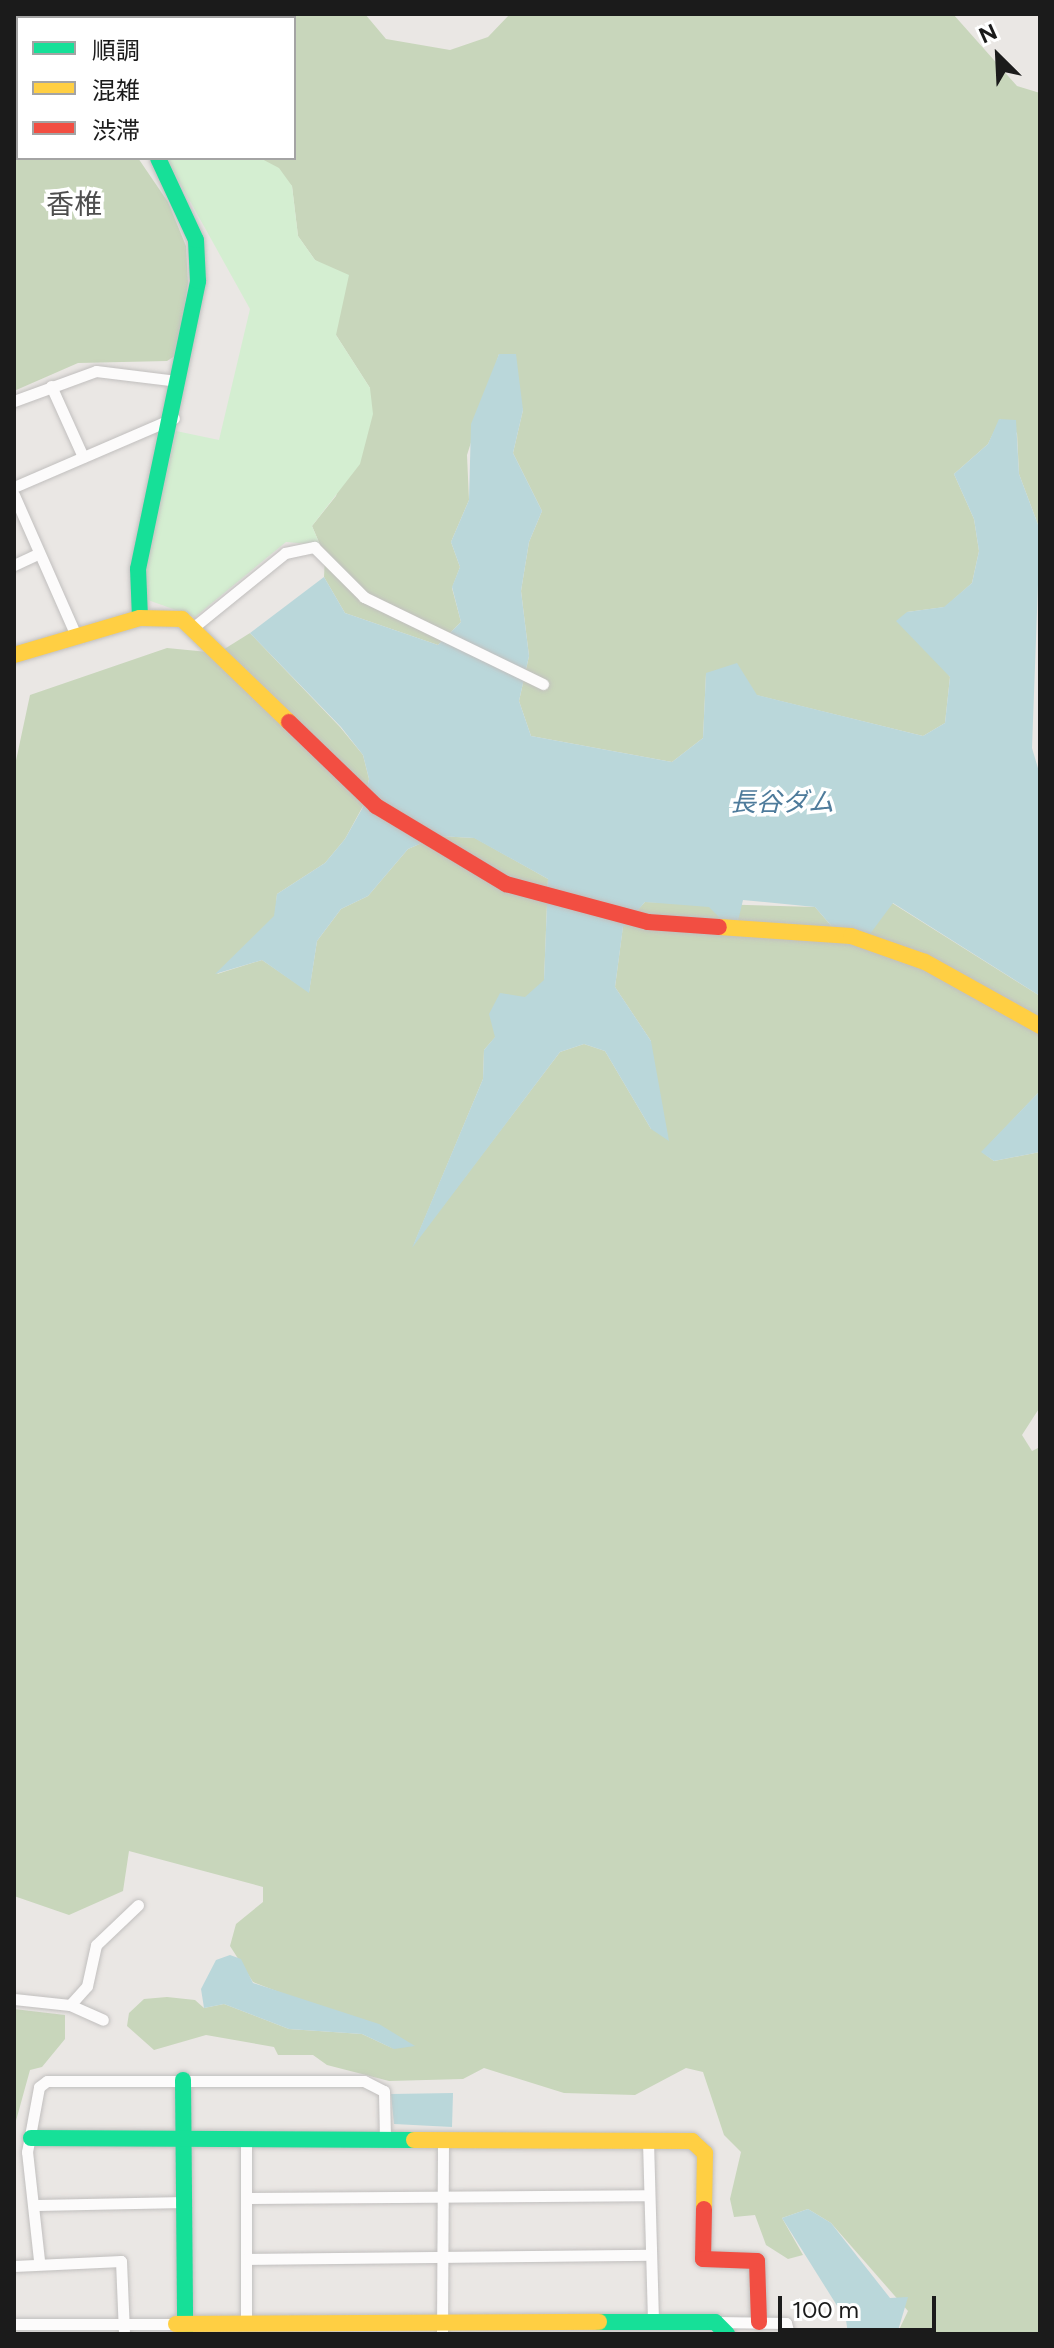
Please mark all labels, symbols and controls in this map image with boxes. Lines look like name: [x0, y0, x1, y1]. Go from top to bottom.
legend: [16, 16, 296, 160]
north arrow: [958, 16, 1038, 96]
text: N: [975, 18, 1001, 49]
text: 順調: [92, 36, 140, 65]
text: 混雑: [92, 76, 140, 105]
text: 渋滞: [92, 116, 140, 145]
district label: 香椎: [46, 187, 102, 221]
water label: 長谷ダム: [730, 787, 834, 819]
scale bar: [782, 2280, 940, 2330]
text: 100 m: [792, 2295, 859, 2324]

